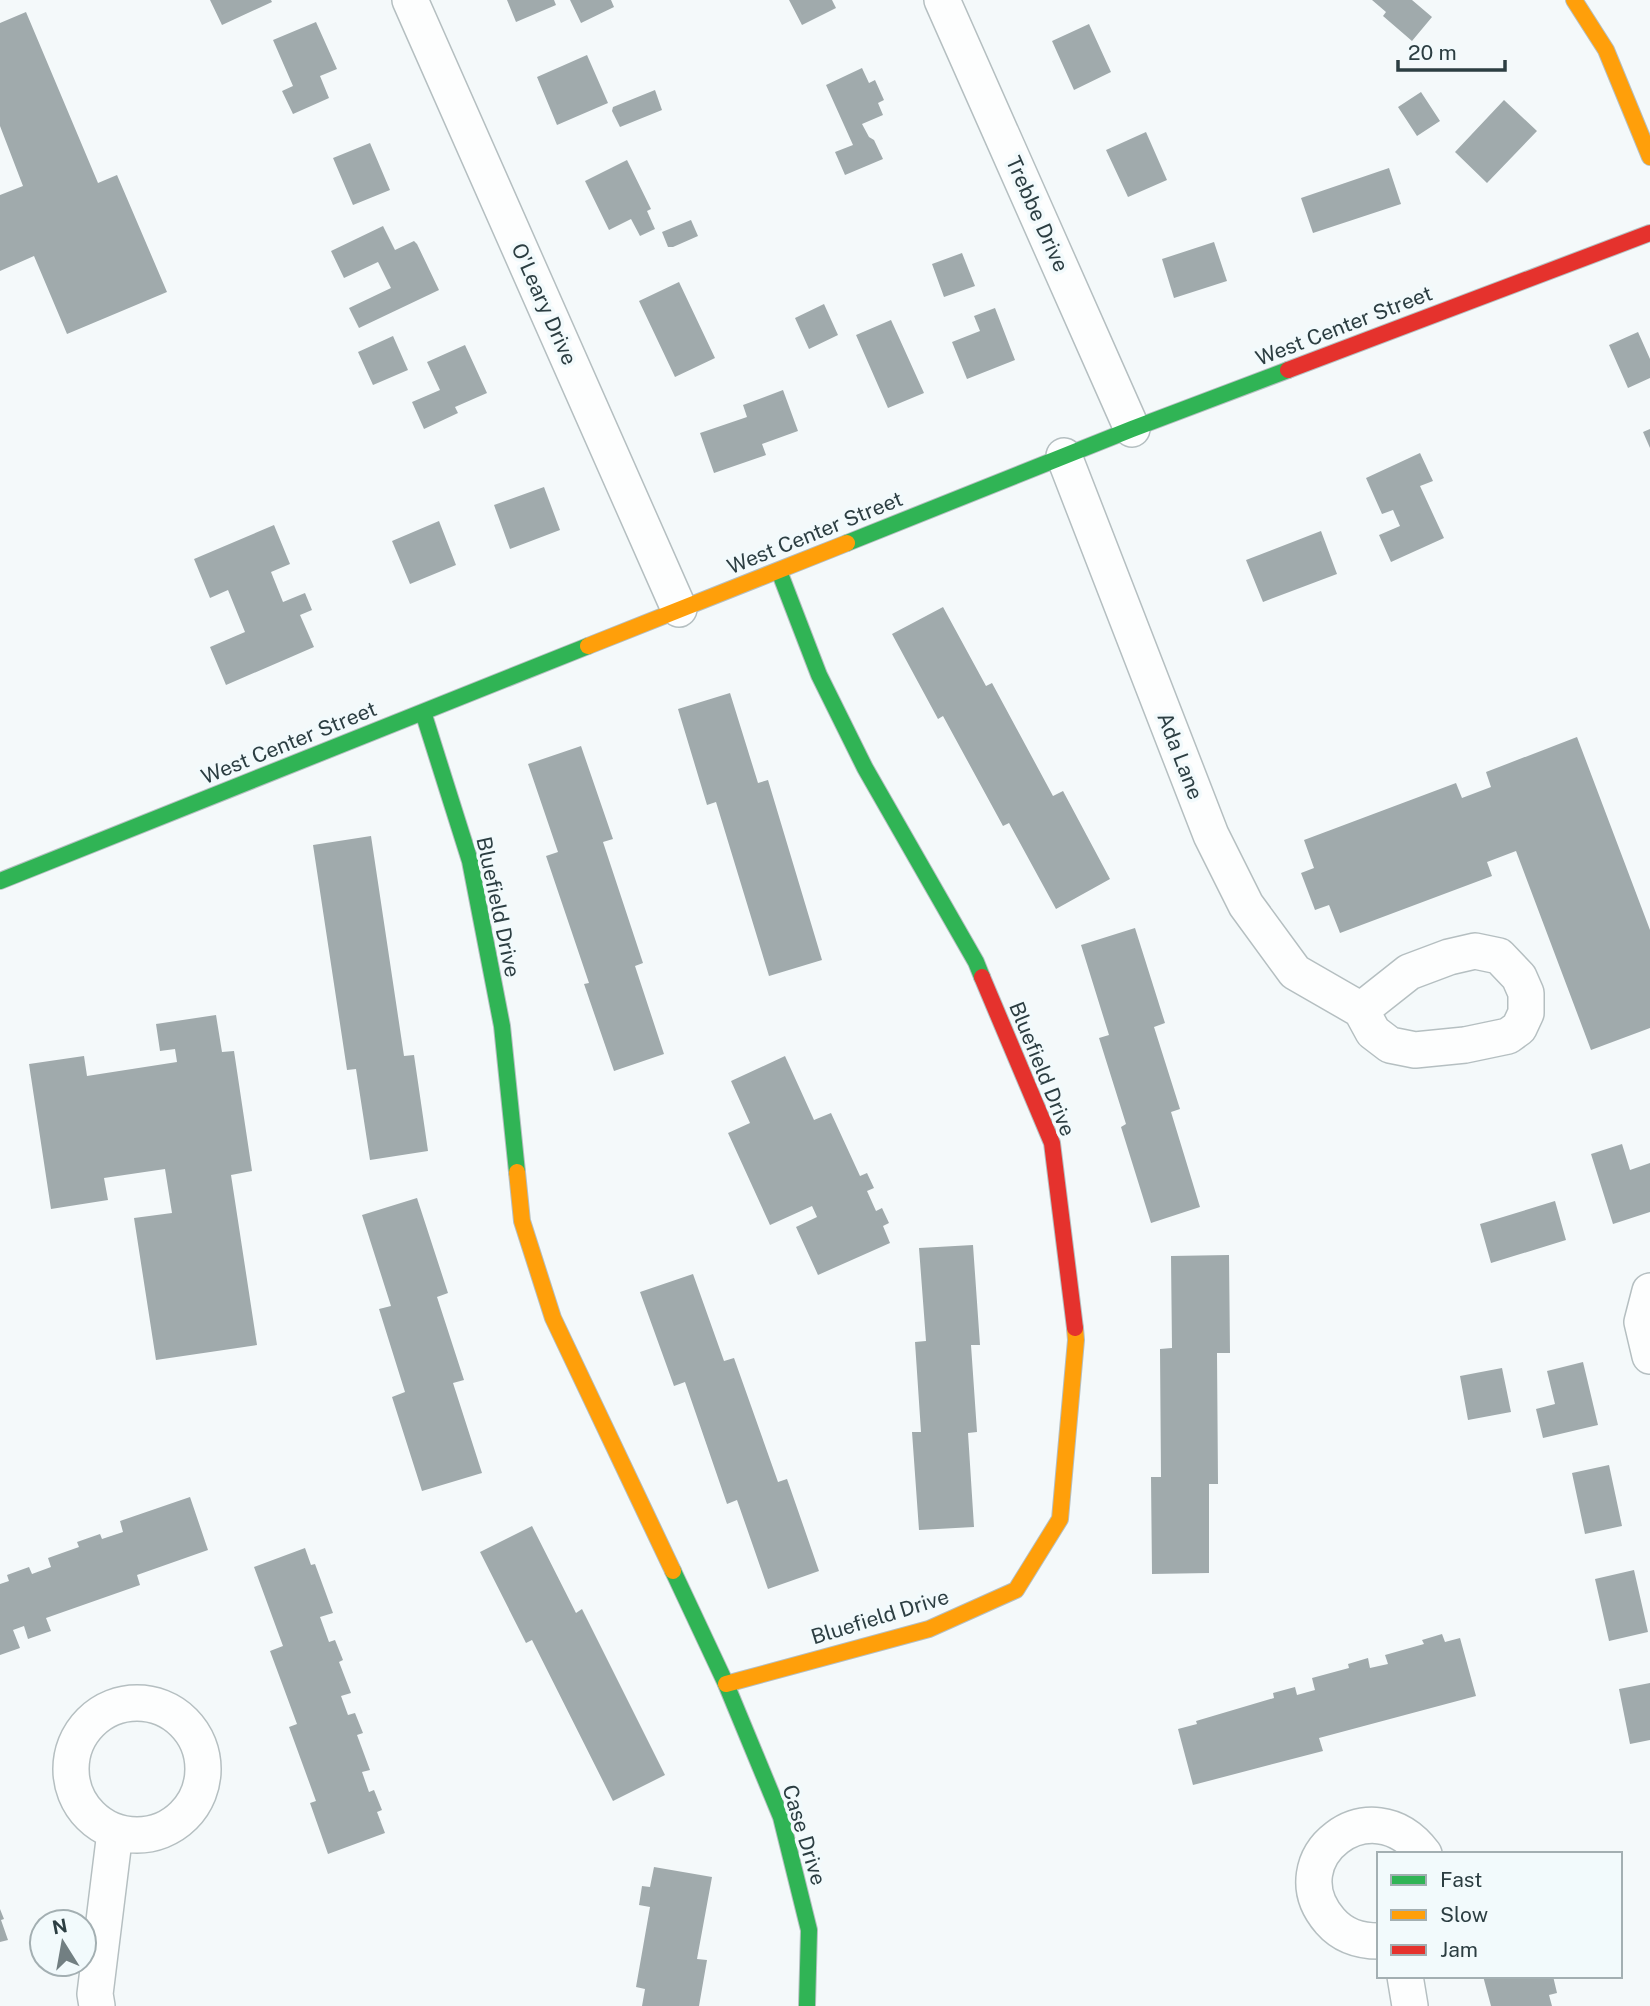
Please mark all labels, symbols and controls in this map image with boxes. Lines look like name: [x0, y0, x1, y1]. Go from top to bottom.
scale bar: [1398, 28, 1505, 72]
text: 20 m: [1408, 40, 1457, 65]
street label: Trebbe Drive: [1001, 152, 1074, 275]
street label: O'Leary Drive: [506, 239, 582, 369]
street label: West Center Street: [1252, 280, 1436, 371]
street label: West Center Street: [723, 486, 906, 579]
street label: West Center Street: [197, 696, 380, 789]
street label: Ada Lane: [1152, 709, 1208, 803]
street label: Bluefield Drive: [471, 834, 526, 979]
street label: Bluefield Drive: [1004, 998, 1081, 1140]
street label: Bluefield Drive: [808, 1584, 952, 1649]
street label: Case Drive: [777, 1782, 832, 1888]
legend: [1377, 1852, 1622, 1978]
text: Fast: [1440, 1867, 1482, 1892]
text: Slow: [1440, 1902, 1488, 1927]
north arrow: [28, 1908, 98, 1978]
text: N: [50, 1914, 69, 1939]
text: Jam: [1440, 1937, 1478, 1962]

